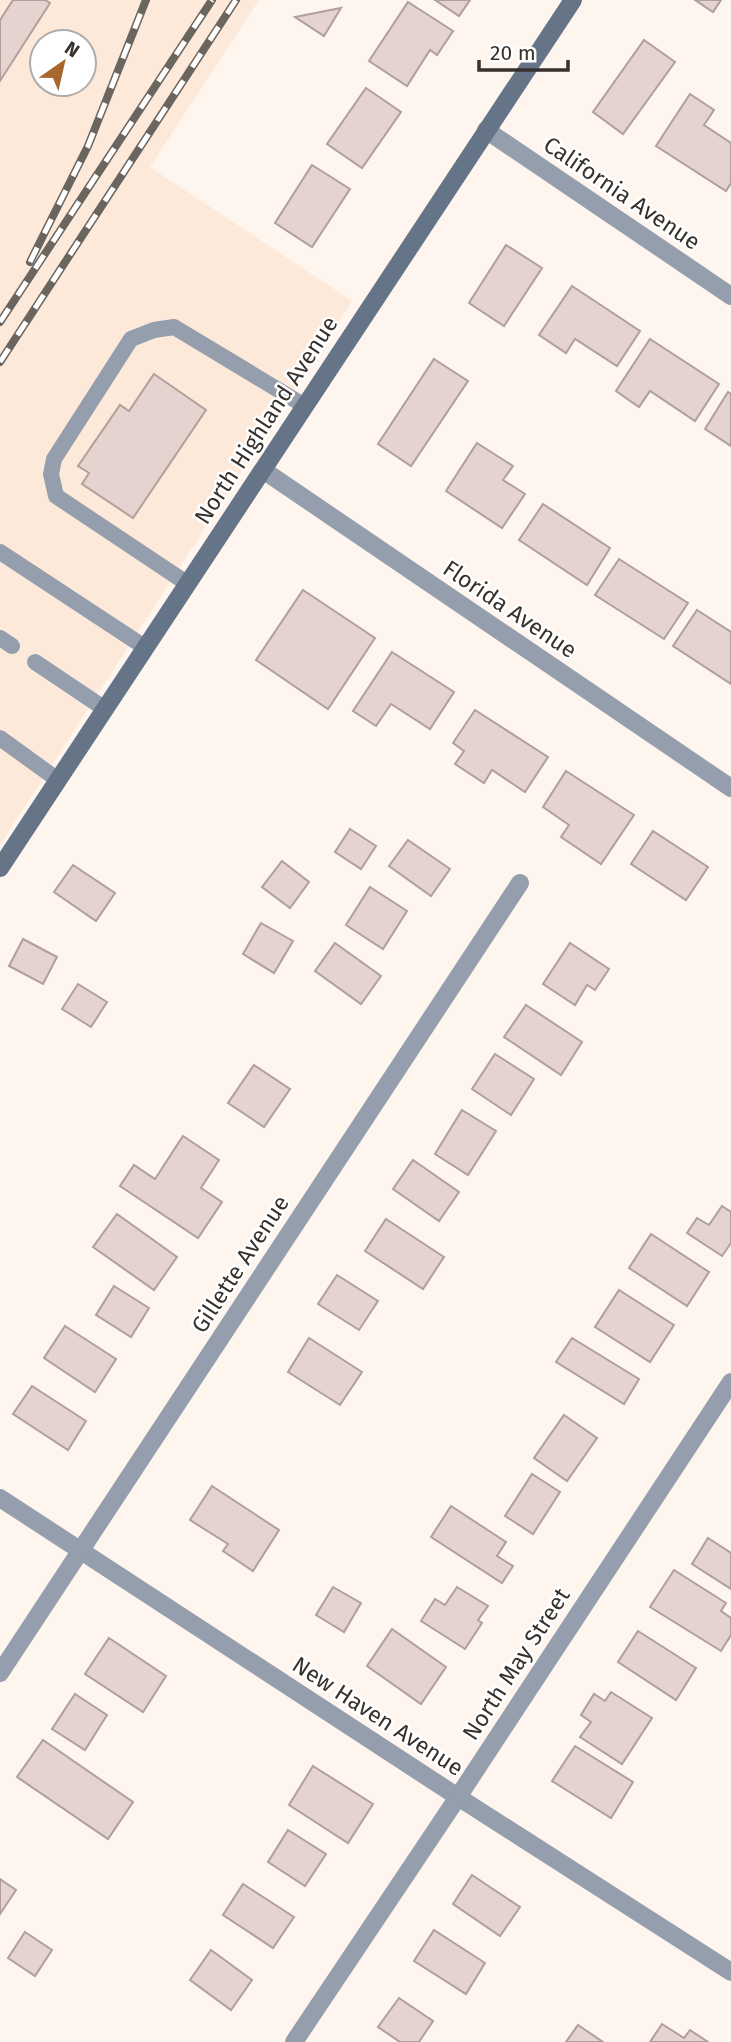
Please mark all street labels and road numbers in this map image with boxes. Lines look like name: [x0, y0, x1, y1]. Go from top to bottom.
street label: California Avenue: [538, 130, 706, 256]
street label: North Highland Avenue: [188, 311, 344, 529]
street label: Florida Avenue: [438, 554, 582, 664]
street label: Gillette Avenue: [185, 1190, 295, 1338]
street label: North May Street: [456, 1582, 576, 1745]
street label: New Haven Avenue: [287, 1650, 469, 1782]

